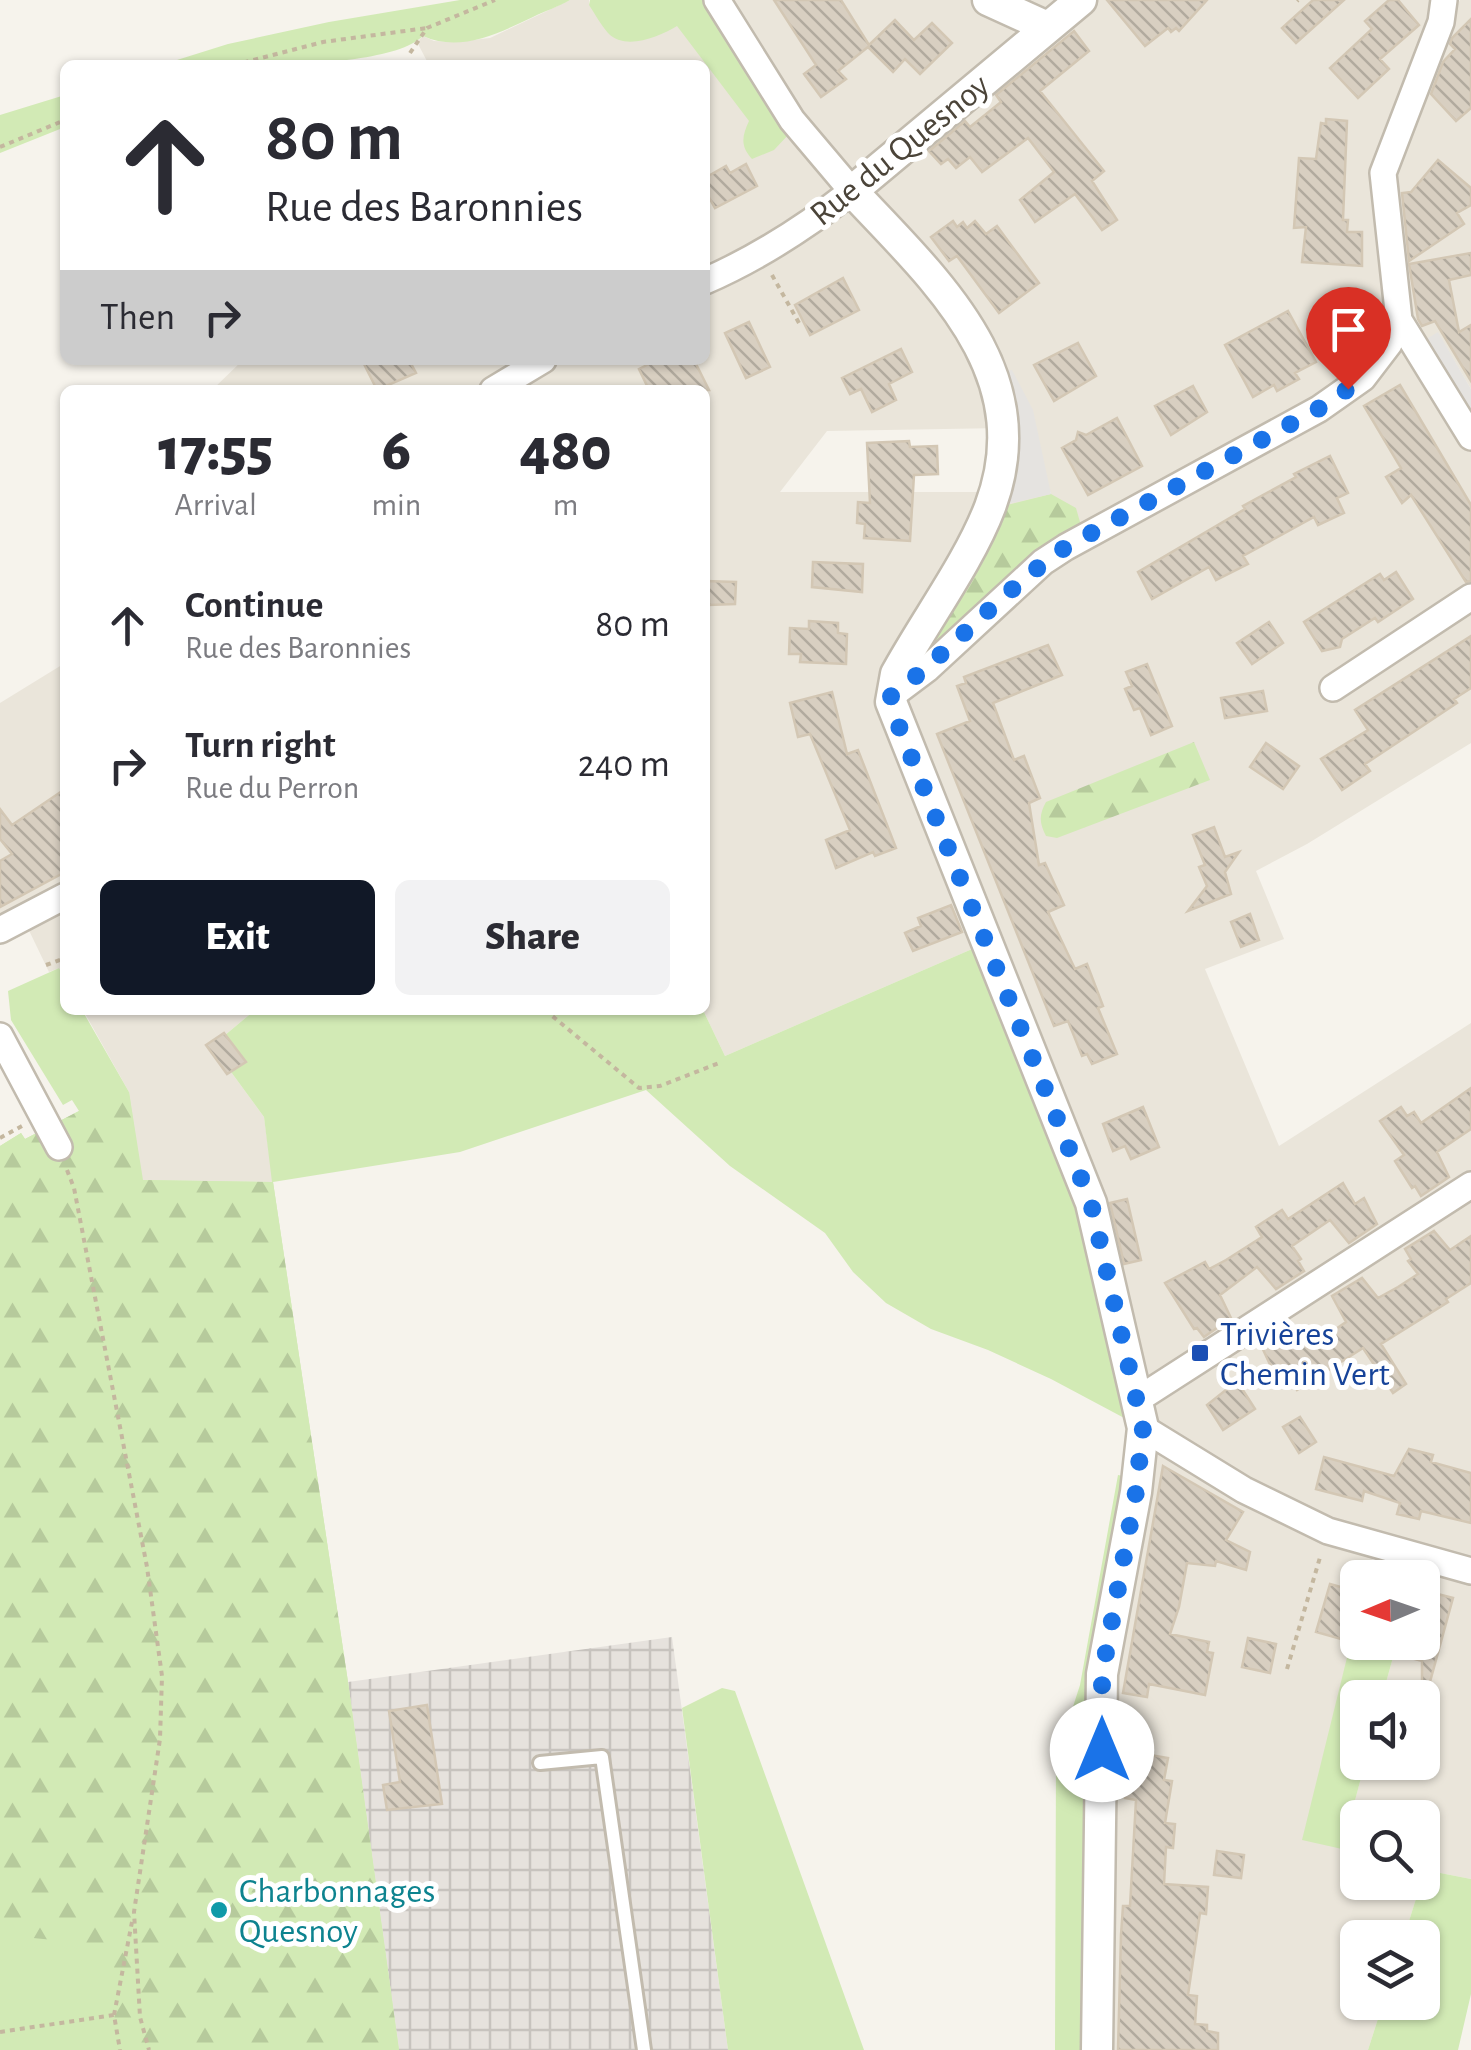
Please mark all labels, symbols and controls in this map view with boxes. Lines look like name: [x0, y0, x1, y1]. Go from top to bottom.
street label: Rue du Quesnoy: [804, 68, 996, 233]
icon: ahead: [100, 100, 230, 230]
text: 80 m: [265, 103, 403, 173]
text: Rue des Baronnies: [265, 185, 583, 230]
pin: [1306, 287, 1391, 390]
icon: right: [195, 290, 250, 345]
text: Then: [100, 299, 175, 337]
icon: arrive: [1321, 302, 1376, 357]
text: 17:55: [158, 421, 273, 481]
text: 6: [382, 421, 411, 481]
text: 480: [520, 421, 612, 481]
text: Arrival: [175, 489, 257, 521]
text: min: [371, 489, 421, 521]
text: m: [553, 489, 578, 521]
text: Continue: [185, 587, 323, 625]
icon: ahead: [100, 598, 155, 653]
text: 80 m: [595, 606, 670, 644]
text: Rue des Baronnies: [185, 632, 411, 664]
text: Turn right: [185, 727, 335, 765]
icon: right: [100, 738, 155, 793]
text: 240 m: [578, 746, 670, 784]
text: Rue du Perron: [185, 772, 359, 804]
button: Exit: [100, 880, 375, 995]
button: Share: [395, 880, 670, 995]
place label: Trivières Chemin Vert: [1220, 1317, 1390, 1392]
marker: Trivières Chemin Vert: [1189, 1342, 1211, 1364]
north arrow: [1340, 1560, 1440, 1660]
map controls: [1340, 1560, 1440, 2020]
button: sound: [1340, 1680, 1440, 1780]
position arrow: [1050, 1698, 1154, 1802]
button: search: [1340, 1800, 1440, 1900]
place label: Charbonnages Quesnoy: [239, 1874, 435, 1949]
marker: Charbonnages Quesnoy: [208, 1899, 230, 1921]
button: layers: [1340, 1920, 1440, 2020]

